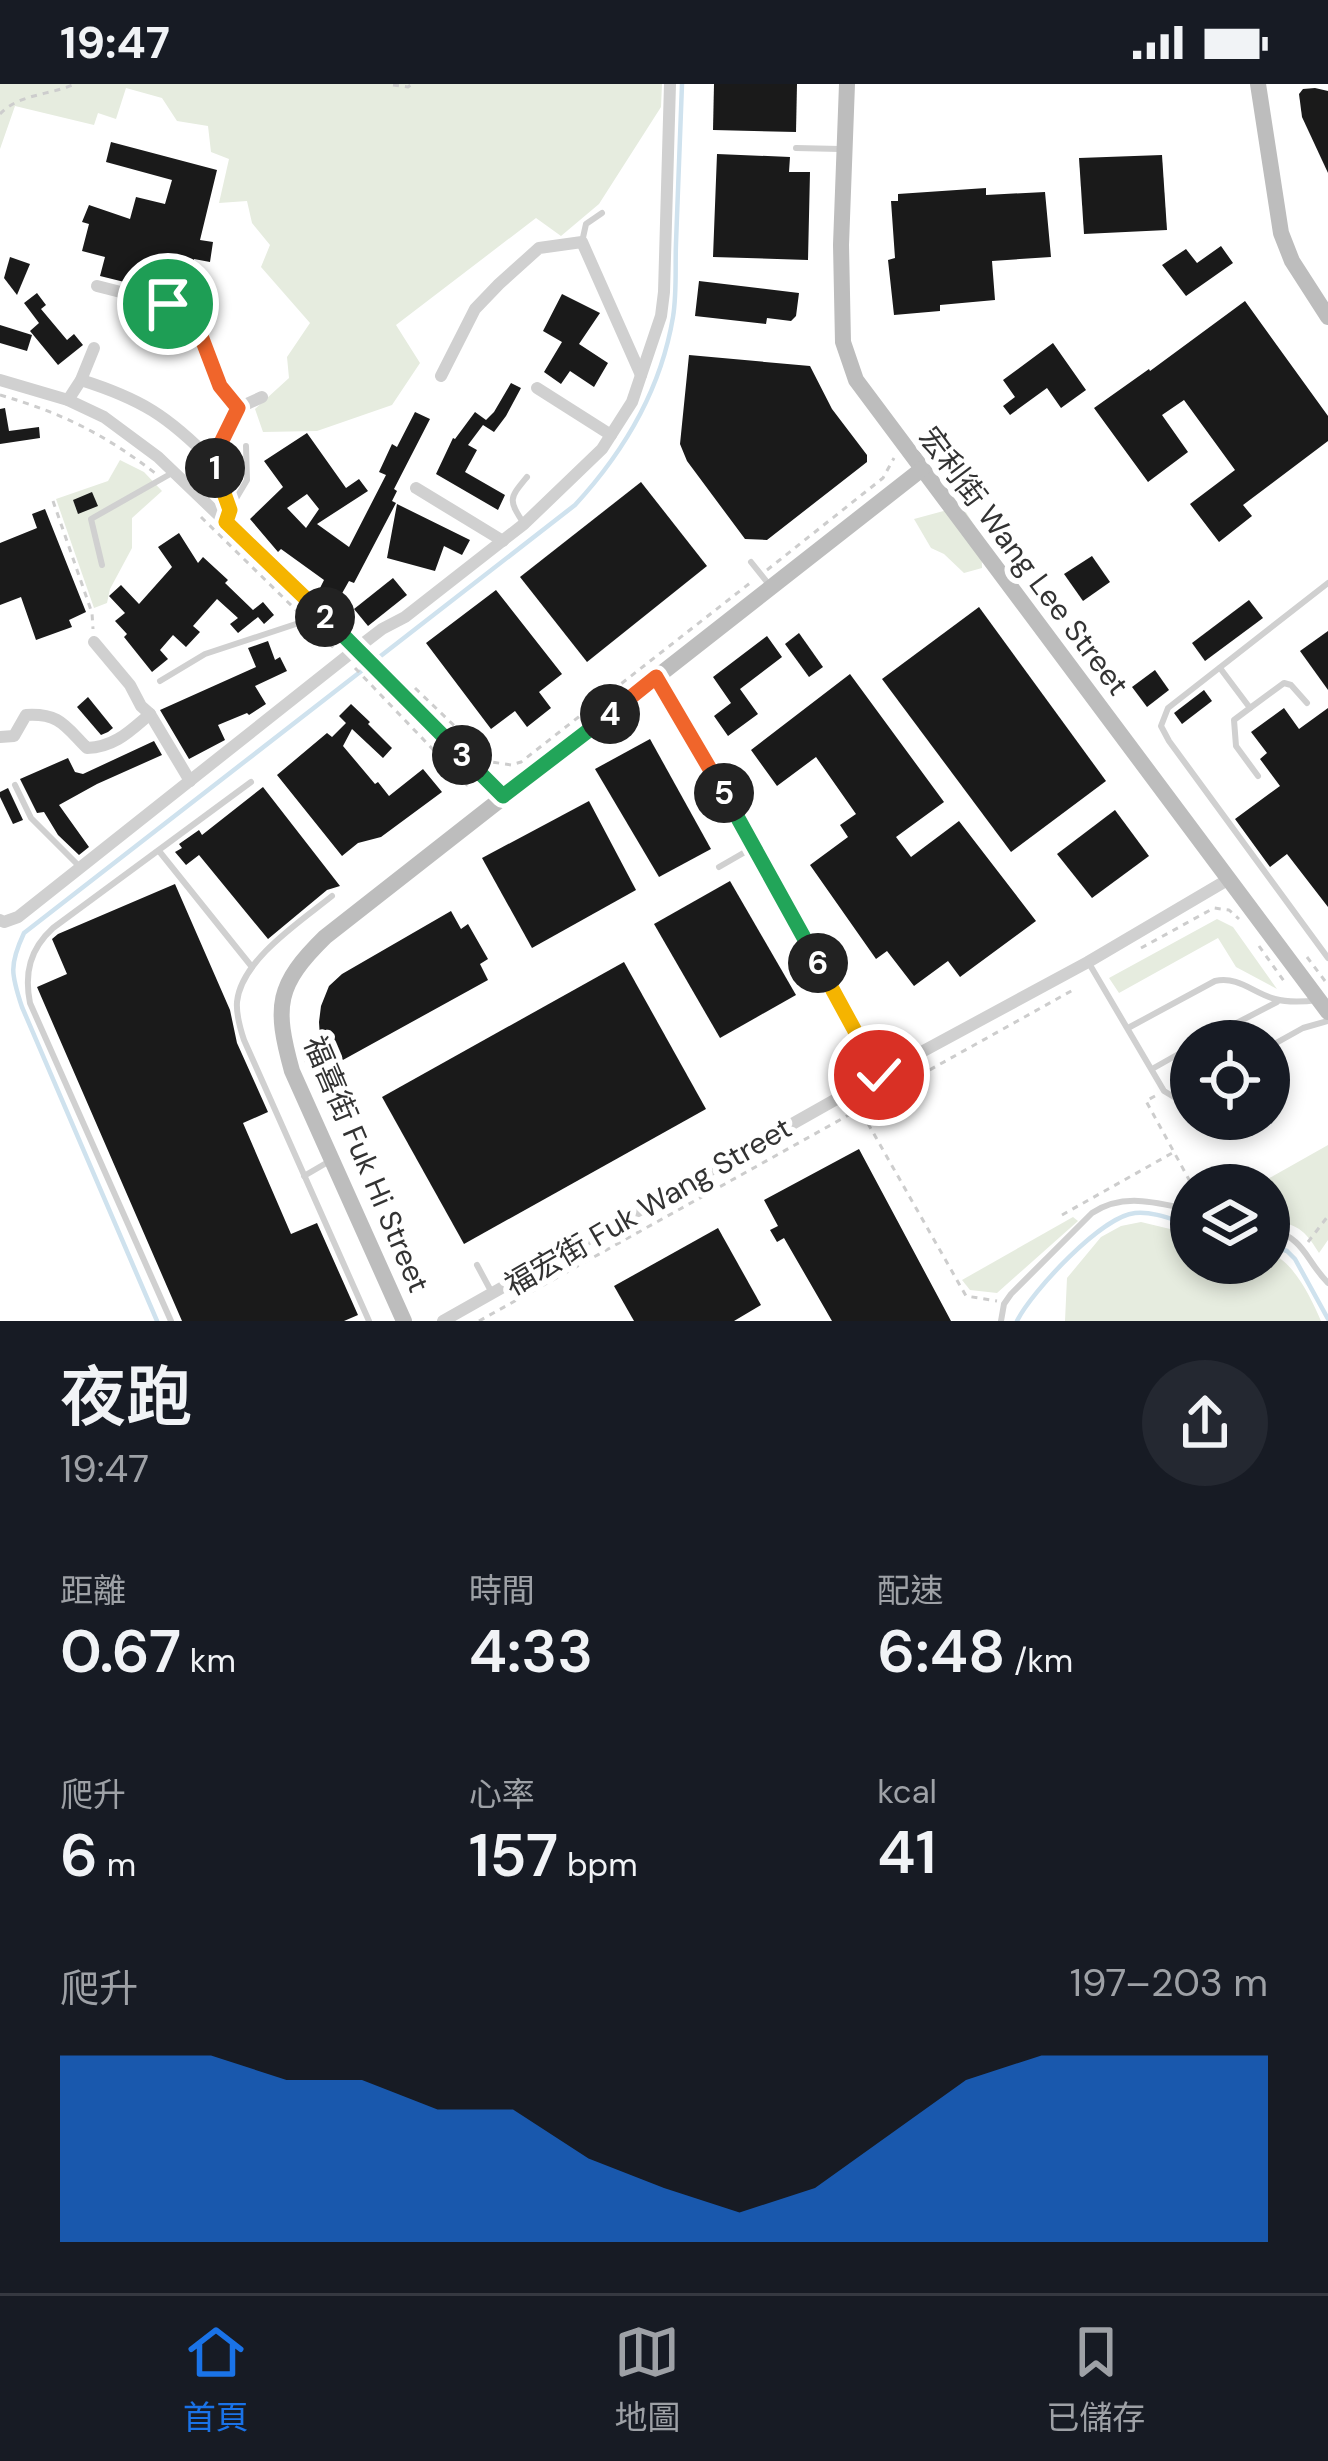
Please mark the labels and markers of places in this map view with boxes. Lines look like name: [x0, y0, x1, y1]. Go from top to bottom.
pin: [117, 253, 219, 355]
pin: 1: [185, 438, 245, 498]
pin: 2: [295, 587, 355, 647]
pin: 4: [580, 684, 640, 744]
pin: 3: [432, 725, 492, 785]
pin: 5: [694, 763, 754, 823]
pin: 6: [788, 933, 848, 993]
pin: [828, 1024, 930, 1126]

